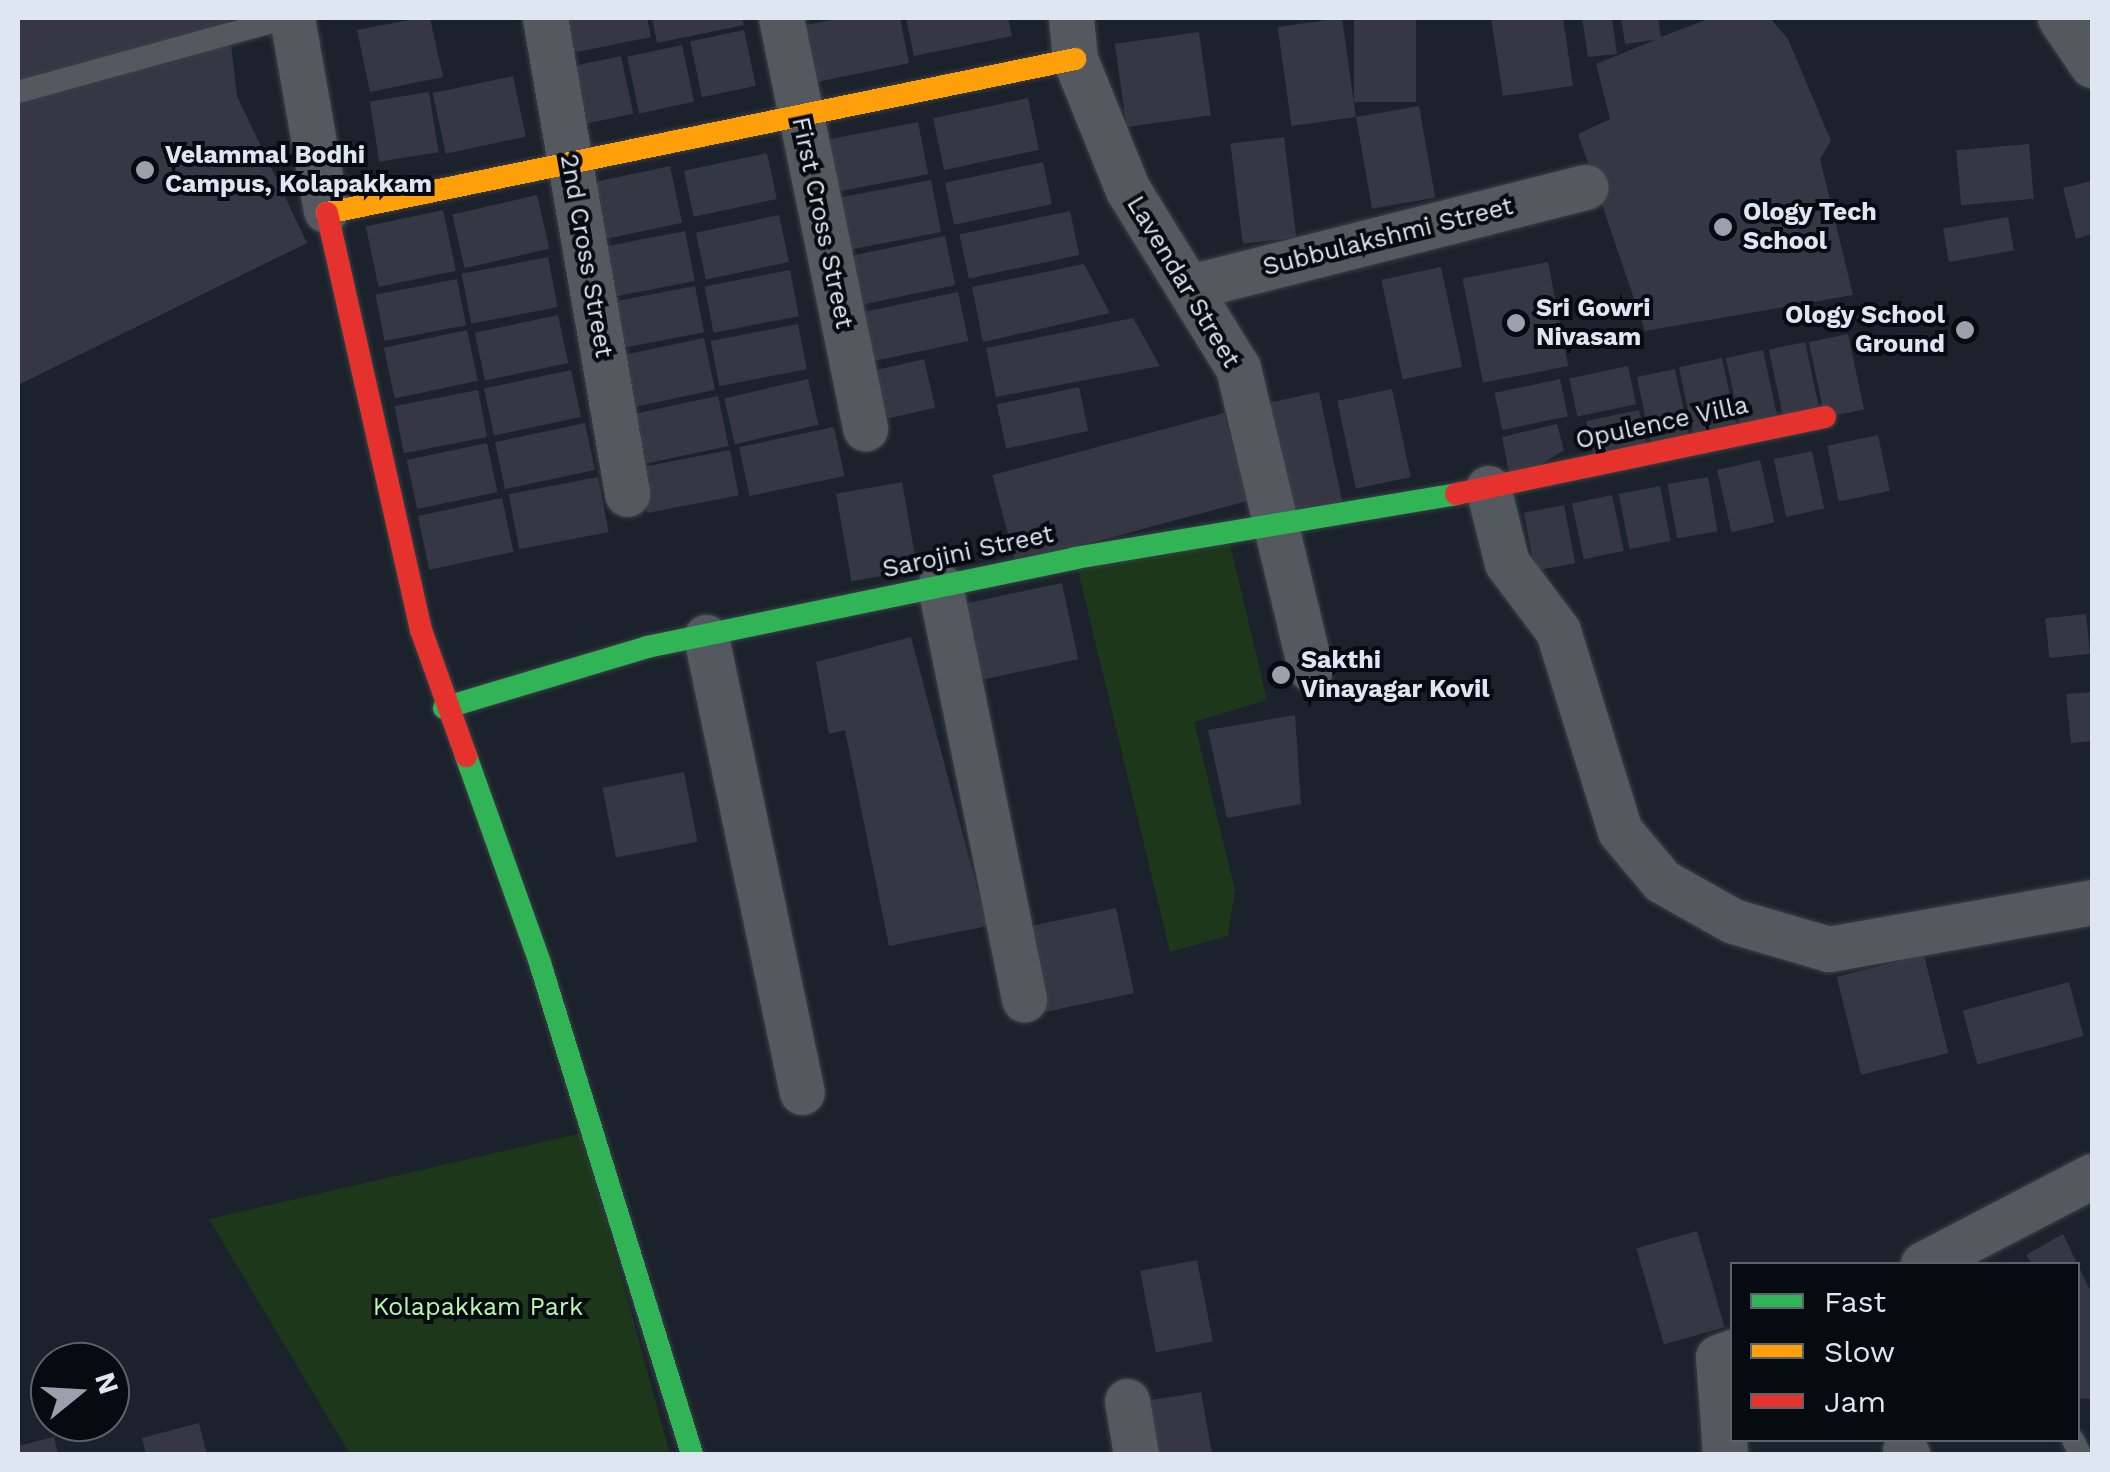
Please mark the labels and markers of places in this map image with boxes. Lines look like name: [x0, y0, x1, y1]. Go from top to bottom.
place label: Velammal Bodhi Campus, Kolapakkam: [165, 141, 432, 200]
marker: Velammal Bodhi Campus, Kolapakkam: [134, 159, 156, 181]
place label: Ology Tech School: [1743, 198, 1878, 257]
marker: Ology Tech School: [1712, 216, 1734, 238]
place label: Sri Gowri Nivasam: [1536, 294, 1650, 353]
place label: Ology School Ground: [1784, 301, 1945, 360]
marker: Sri Gowri Nivasam: [1505, 312, 1527, 334]
marker: Ology School Ground: [1954, 319, 1976, 341]
place label: Sakthi Vinayagar Kovil: [1301, 646, 1490, 705]
marker: Sakthi Vinayagar Kovil: [1270, 664, 1292, 686]

